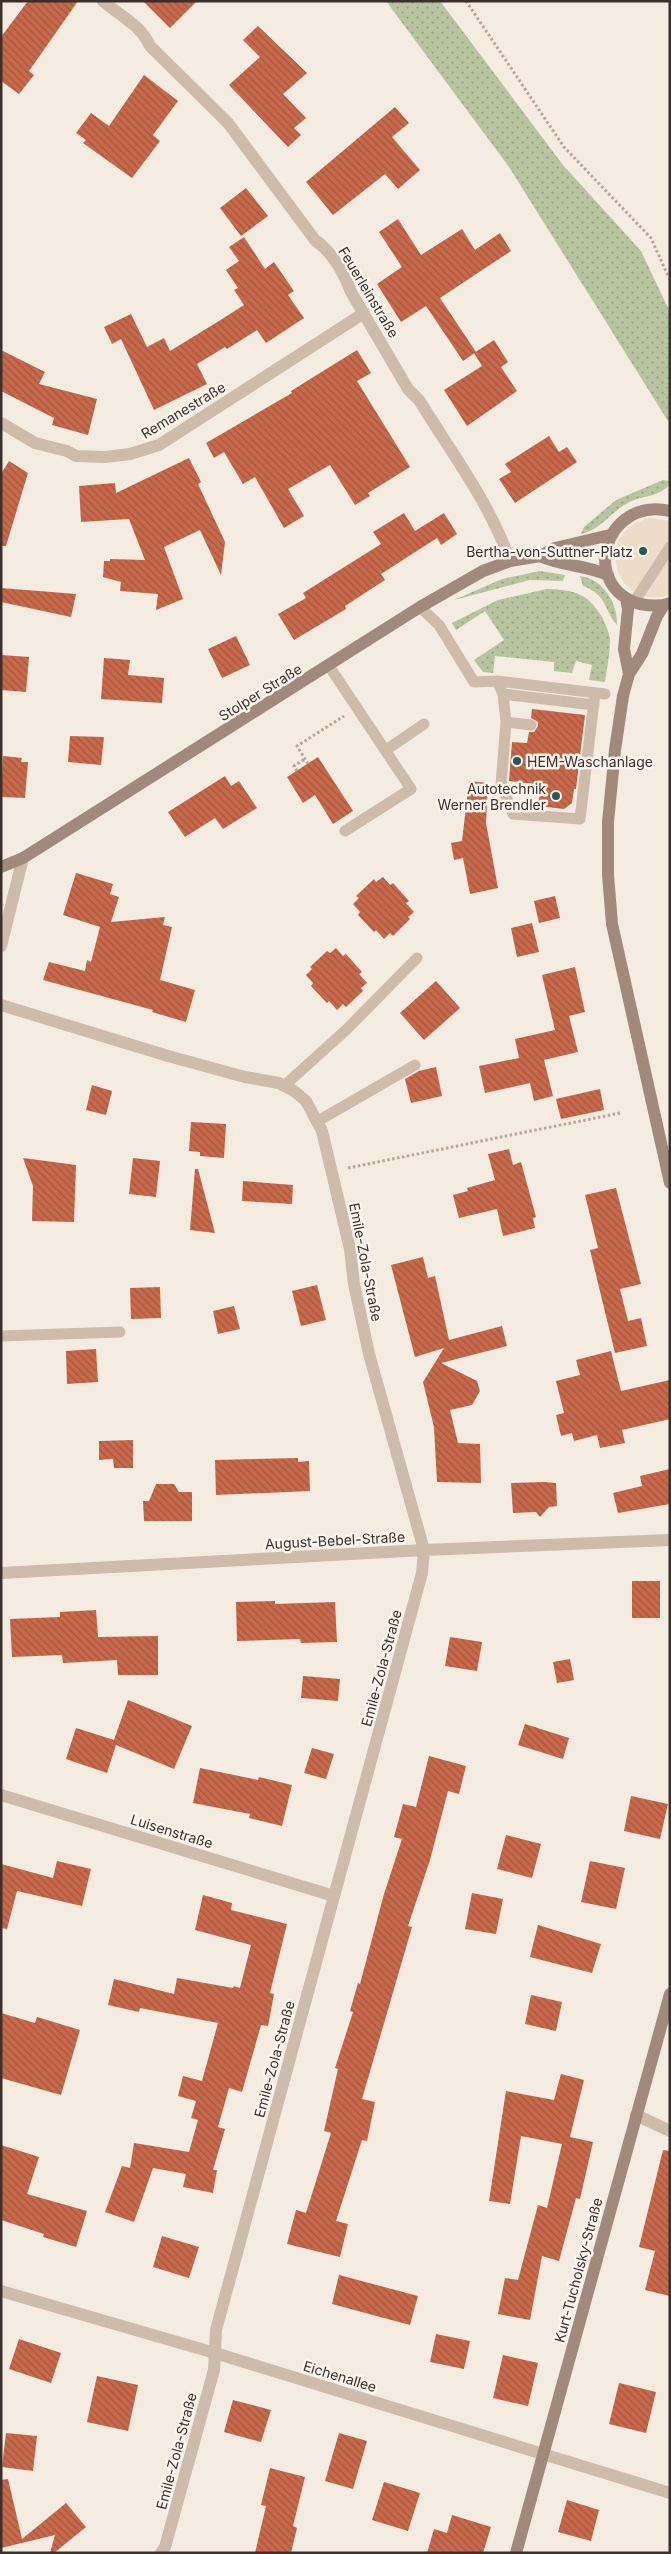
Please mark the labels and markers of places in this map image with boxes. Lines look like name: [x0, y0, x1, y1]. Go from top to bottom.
place label: Bertha-von-Suttner-Platz: [466, 543, 633, 560]
marker: Bertha-von-Suttner-Platz: [637, 545, 649, 557]
place label: HEM-Waschanlage: [527, 753, 653, 770]
marker: HEM-Waschanlage: [511, 755, 523, 767]
place label: Autotechnik Werner Brendler: [438, 780, 546, 813]
marker: Autotechnik Werner Brendler: [550, 790, 562, 802]

